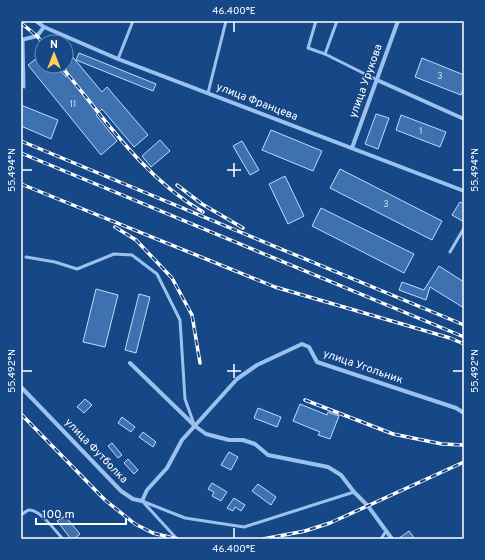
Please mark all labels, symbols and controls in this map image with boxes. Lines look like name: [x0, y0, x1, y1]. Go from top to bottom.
text: 46.400°E: [212, 5, 256, 18]
north arrow: [34, 34, 74, 74]
text: N: [50, 38, 58, 52]
street label: улица Урукова: [346, 42, 386, 120]
house number: 3: [437, 71, 443, 82]
street label: улица Францева: [214, 80, 300, 124]
house number: 11: [70, 99, 76, 110]
house number: 1: [419, 126, 423, 137]
text: 55.494°N: [6, 148, 19, 192]
text: 55.494°N: [469, 148, 482, 192]
house number: 3: [383, 199, 389, 210]
street label: улица Угольник: [321, 347, 405, 387]
text: 55.492°N: [6, 349, 19, 393]
text: 55.492°N: [469, 349, 482, 393]
street label: улица Футболка: [61, 415, 131, 487]
scale bar: [36, 500, 126, 526]
text: 100 m: [42, 507, 75, 523]
text: 46.400°E: [212, 543, 256, 556]

